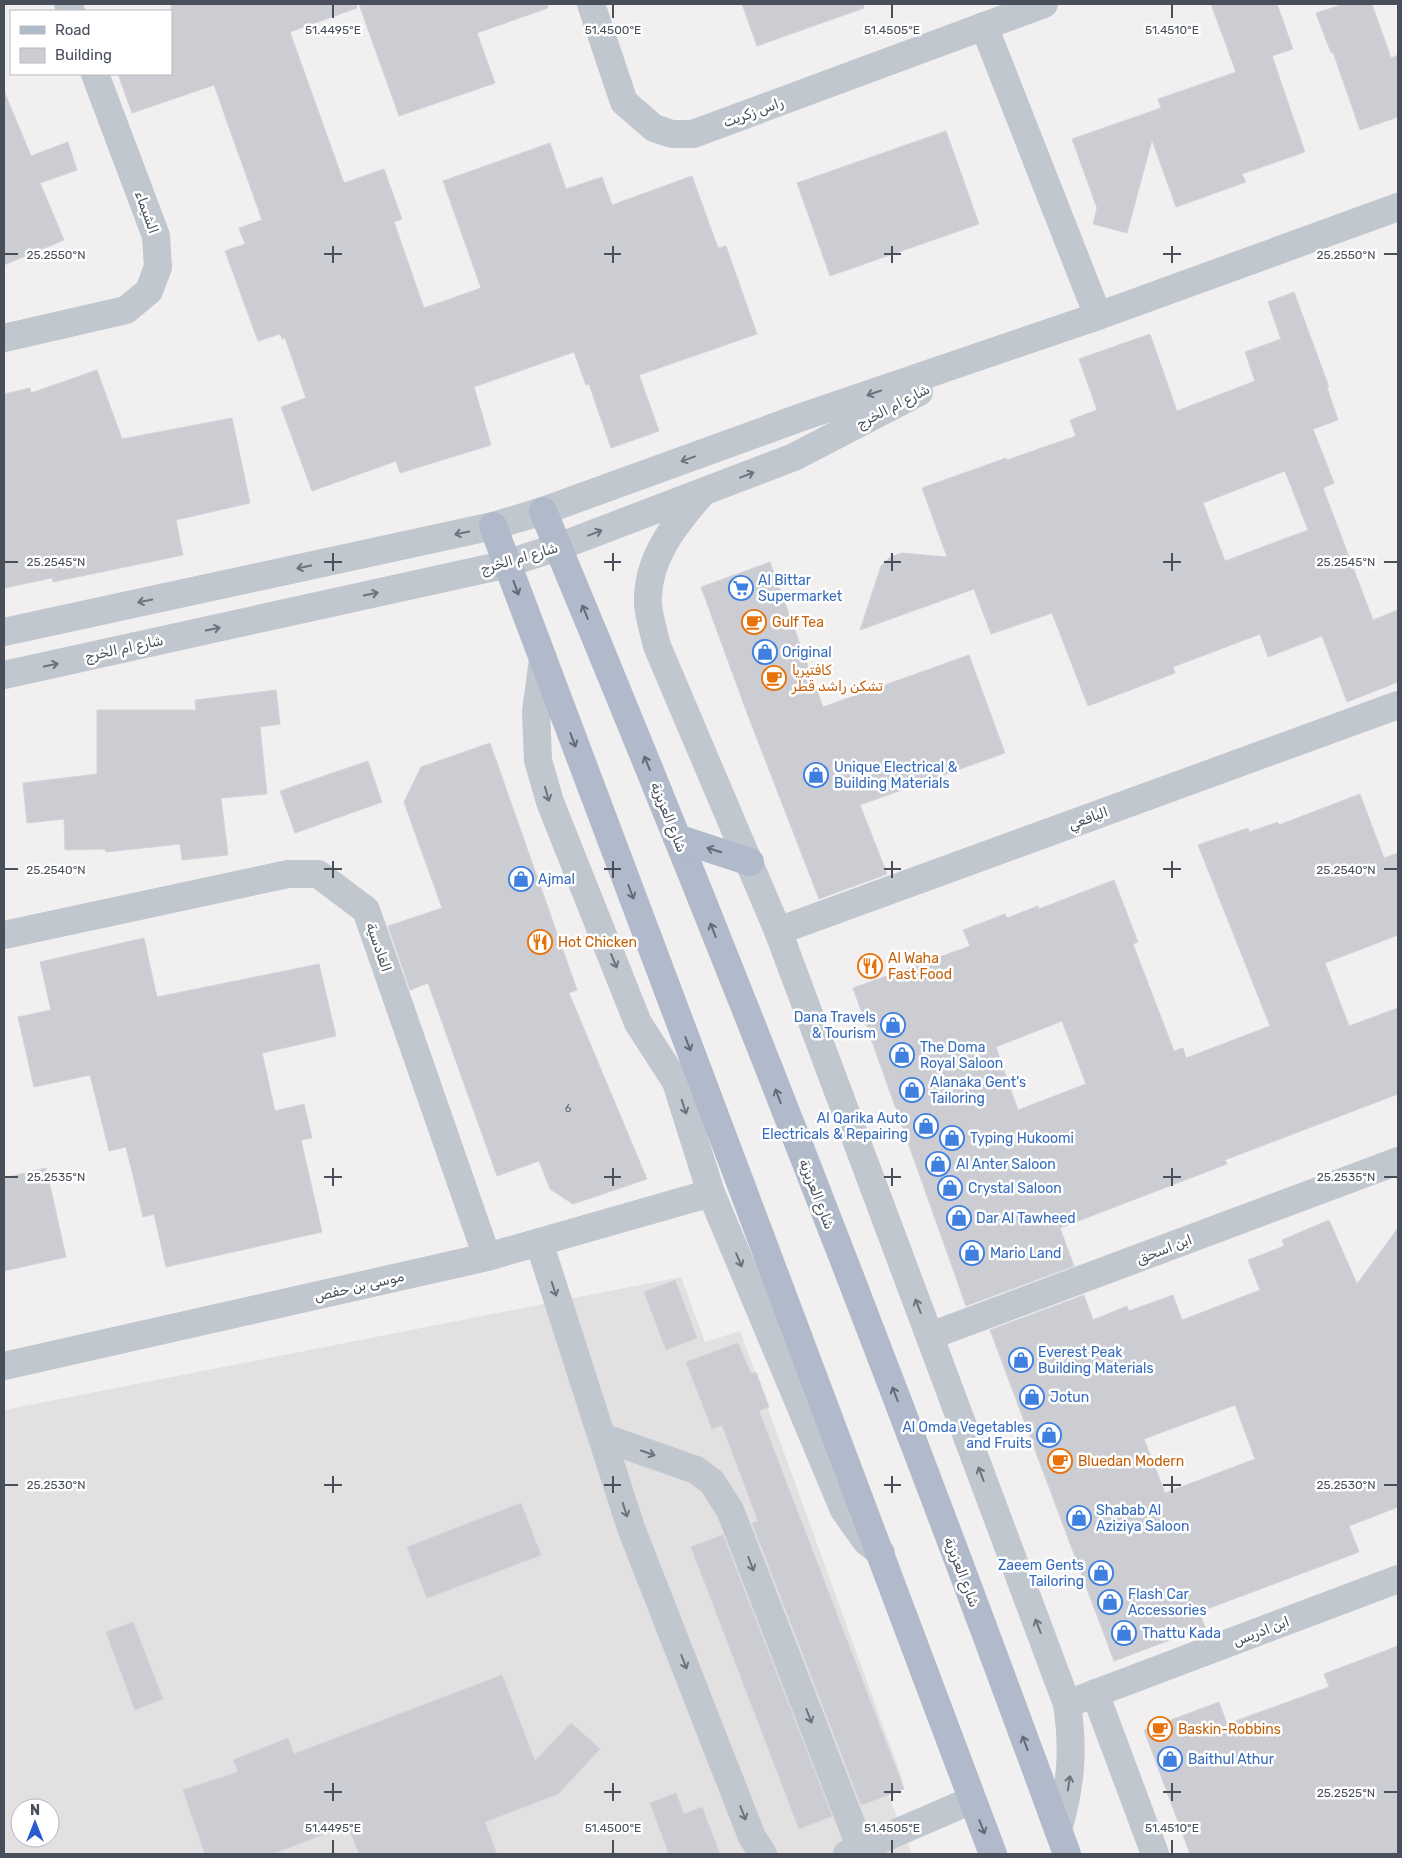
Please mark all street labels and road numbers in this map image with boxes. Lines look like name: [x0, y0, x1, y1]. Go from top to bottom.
street label: راس زكريت: [721, 94, 786, 131]
street label: الشيماء: [131, 188, 162, 236]
street label: شارع ام الخرج: [854, 381, 934, 434]
street label: شارع ام الخرج: [478, 539, 561, 580]
street label: شارع ام الخرج: [83, 632, 165, 667]
street label: شارع العزيزية: [645, 780, 690, 855]
street label: اليافعي: [1066, 803, 1111, 835]
street label: القادسية: [362, 920, 395, 974]
street label: شارع العزيزية: [793, 1157, 838, 1232]
street label: ابن اسحق: [1134, 1231, 1195, 1268]
street label: موسى بن حفص: [313, 1268, 406, 1305]
street label: شارع العزيزية: [938, 1535, 983, 1610]
street label: ابن ادريس: [1231, 1613, 1292, 1650]

